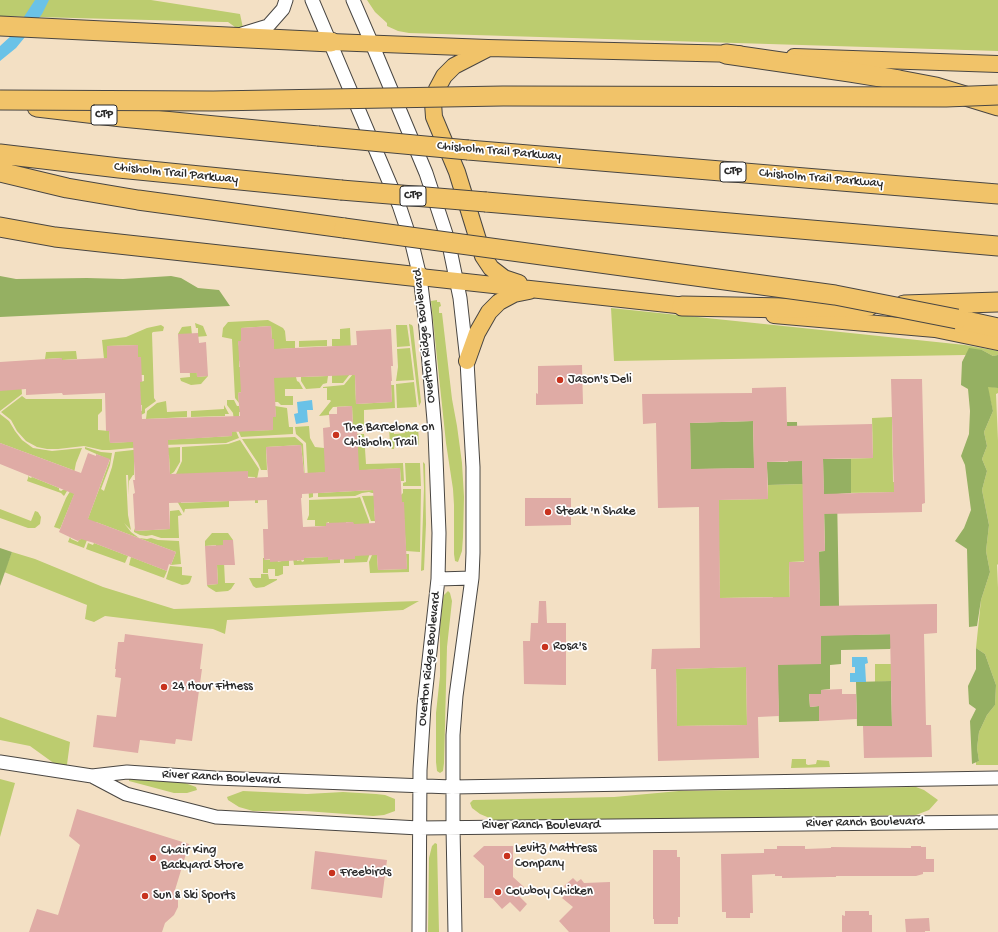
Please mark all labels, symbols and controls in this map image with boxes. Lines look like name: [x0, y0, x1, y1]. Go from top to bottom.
road number: CTP: [91, 105, 117, 125]
street label: Chisholm Trail Parkway: [436, 139, 562, 165]
street label: Chisholm Trail Parkway: [113, 160, 239, 188]
road number: CTP: [720, 162, 746, 182]
street label: Chisholm Trail Parkway: [758, 166, 884, 192]
road number: CTP: [400, 186, 426, 206]
street label: Overton Ridge Boulevard: [410, 268, 440, 404]
place label: Jason's Deli: [568, 372, 632, 388]
marker: Jason's Deli: [555, 375, 565, 385]
place label: The Barcelona on Chisholm Trail: [344, 420, 434, 451]
marker: The Barcelona on Chisholm Trail: [331, 430, 341, 440]
place label: Steak 'n Shake: [556, 504, 635, 520]
marker: Steak 'n Shake: [543, 507, 553, 517]
street label: Overton Ridge Boulevard: [415, 591, 445, 727]
place label: Rosa's: [553, 639, 587, 655]
marker: Rosa's: [540, 642, 550, 652]
place label: 24 Hour Fitness: [172, 679, 253, 695]
marker: 24 Hour Fitness: [159, 682, 169, 692]
street label: River Ranch Boulevard: [161, 767, 281, 789]
street label: River Ranch Boulevard: [806, 814, 924, 832]
street label: River Ranch Boulevard: [482, 818, 600, 834]
place label: Levitz Mattress Company: [515, 841, 597, 872]
place label: Chair King Backyard Store: [161, 843, 243, 874]
marker: Levitz Mattress Company: [502, 851, 512, 861]
marker: Chair King Backyard Store: [148, 853, 158, 863]
place label: Freebirds: [340, 865, 391, 881]
marker: Freebirds: [327, 868, 337, 878]
place label: Cowboy Chicken: [506, 884, 593, 900]
marker: Cowboy Chicken: [493, 887, 503, 897]
place label: Sun & Ski Sports: [153, 888, 235, 904]
marker: Sun & Ski Sports: [140, 891, 150, 901]

